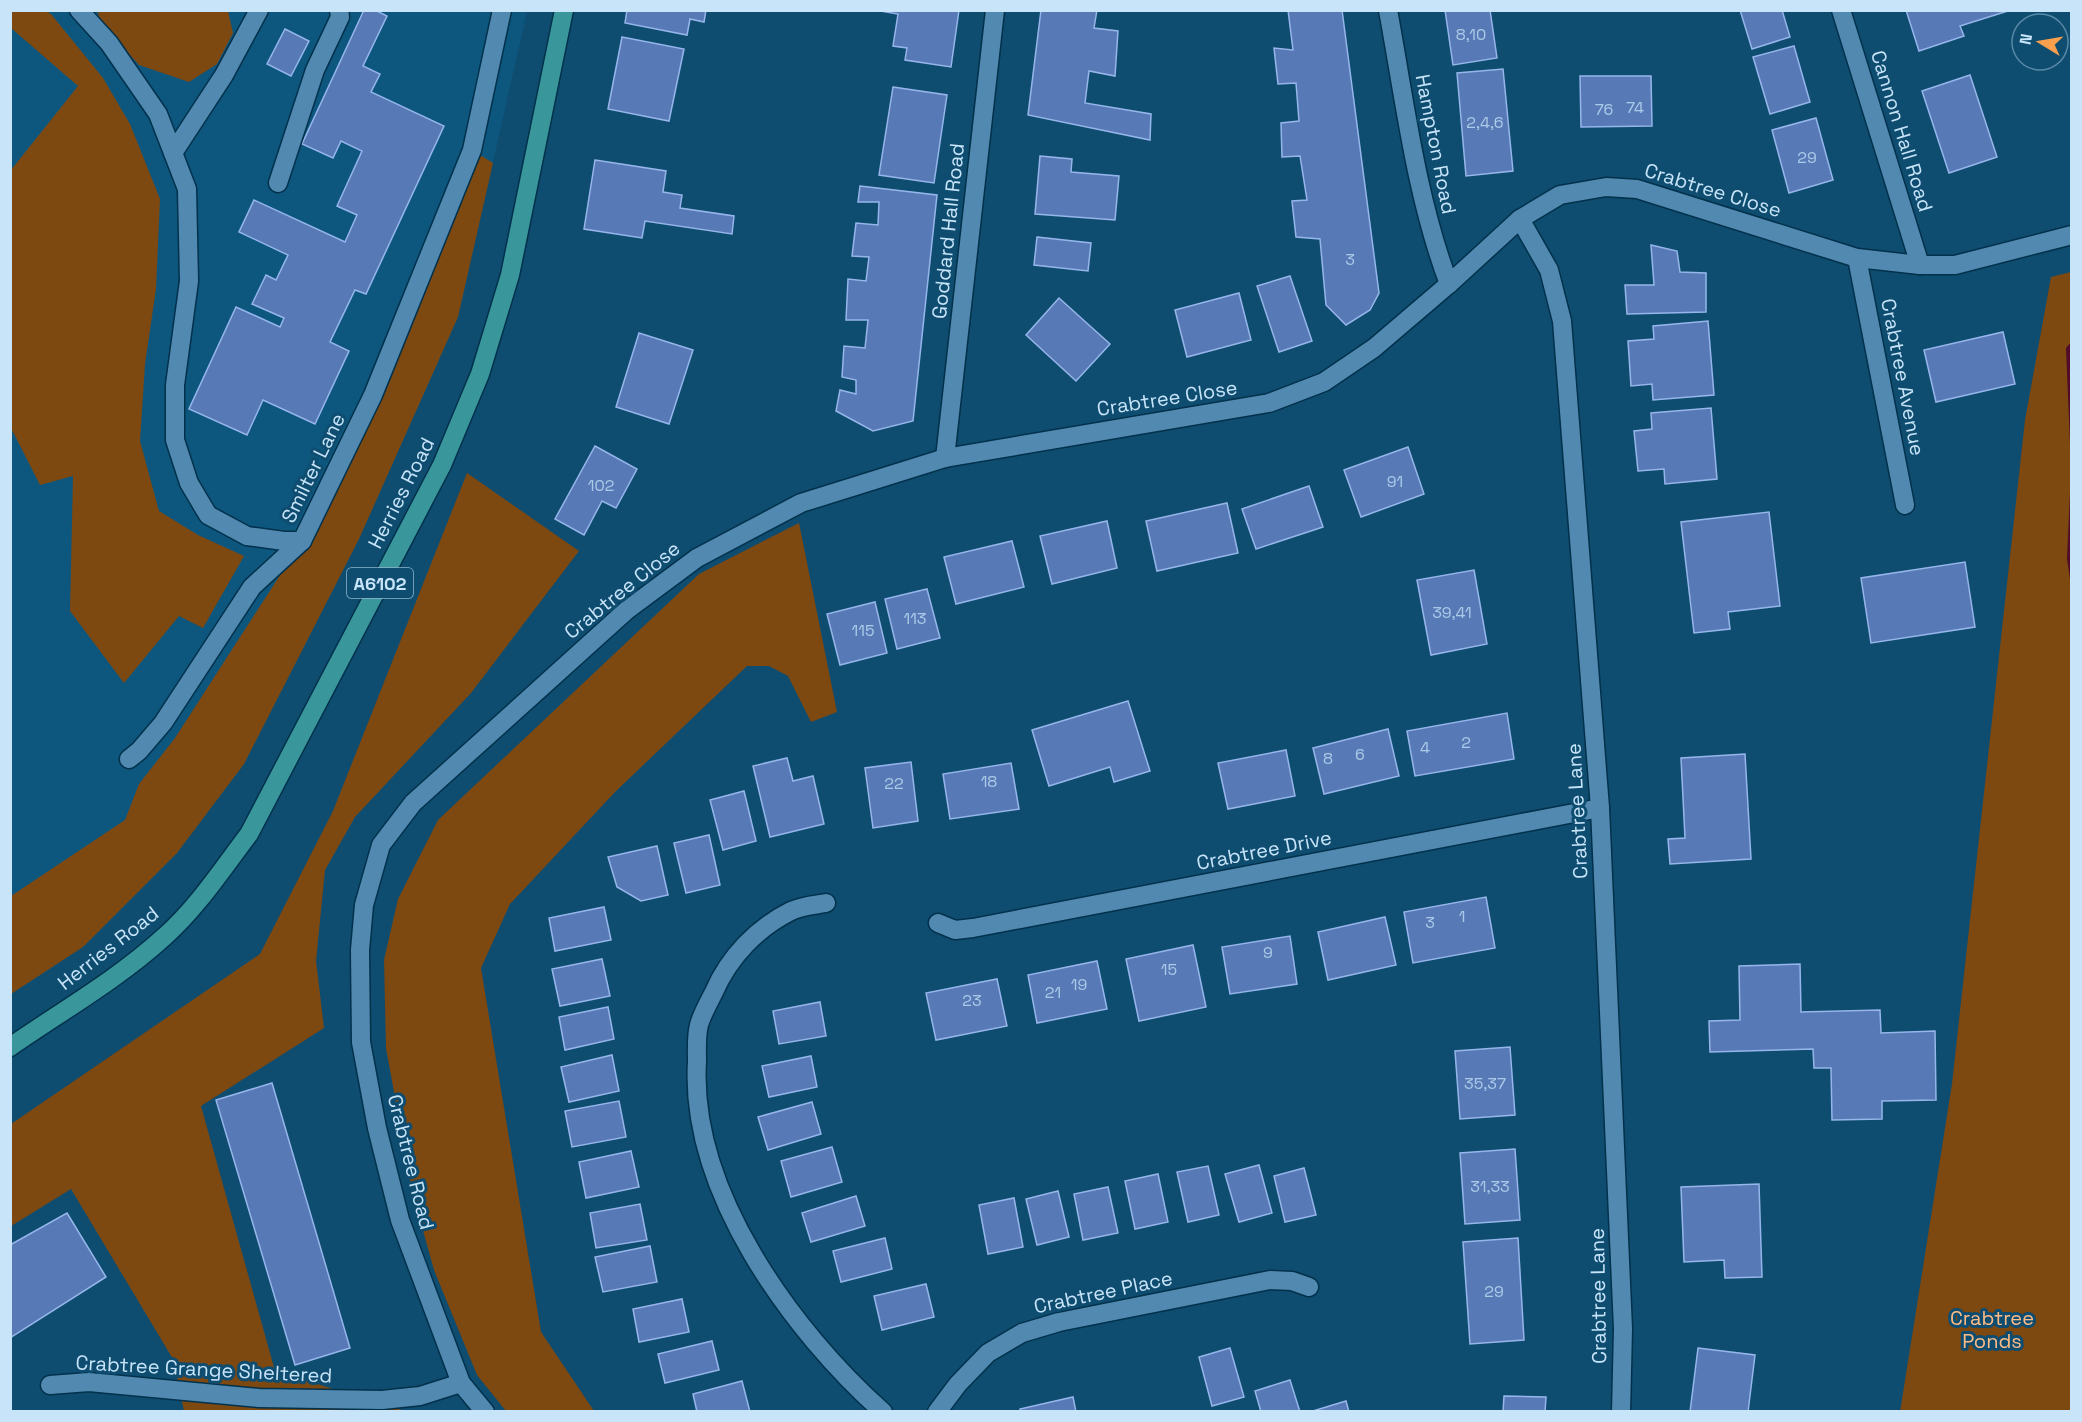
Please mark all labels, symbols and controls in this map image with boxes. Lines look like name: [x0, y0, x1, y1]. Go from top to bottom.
north arrow: [2010, 12, 2070, 72]
house number: 8,10: [1456, 24, 1486, 45]
text: N: [2014, 32, 2037, 47]
street label: Cannon Hall Road: [1865, 47, 1939, 215]
street label: Hampton Road: [1410, 72, 1462, 216]
house number: 74: [1626, 97, 1644, 118]
house number: 76: [1595, 99, 1613, 120]
house number: 2,4,6: [1466, 112, 1504, 133]
street label: Goddard Hall Road: [926, 142, 970, 320]
house number: 29: [1797, 147, 1817, 168]
street label: Crabtree Close: [1641, 157, 1785, 223]
house number: 3: [1345, 249, 1355, 270]
street label: Crabtree Avenue: [1875, 296, 1931, 458]
street label: Crabtree Close: [1095, 374, 1239, 422]
street label: Smilter Lane: [275, 409, 351, 527]
street label: Herries Road: [362, 433, 440, 553]
house number: 91: [1387, 471, 1403, 492]
house number: 102: [588, 475, 614, 496]
street label: Crabtree Close: [559, 535, 685, 645]
road number: A6102: [347, 568, 413, 598]
house number: 39,41: [1432, 602, 1472, 623]
house number: 113: [903, 608, 927, 629]
house number: 115: [852, 620, 874, 641]
house number: 2: [1461, 732, 1471, 753]
house number: 4: [1420, 737, 1430, 758]
street label: Crabtree Lane: [1560, 743, 1594, 879]
house number: 6: [1355, 744, 1365, 765]
house number: 8: [1323, 748, 1333, 769]
house number: 18: [981, 771, 997, 792]
house number: 22: [884, 773, 904, 794]
street label: Crabtree Drive: [1194, 824, 1334, 876]
street label: Herries Road: [52, 900, 164, 996]
house number: 1: [1459, 906, 1465, 927]
house number: 3: [1425, 912, 1435, 933]
house number: 9: [1263, 942, 1273, 963]
house number: 15: [1161, 959, 1177, 980]
house number: 19: [1071, 974, 1087, 995]
house number: 21: [1045, 982, 1061, 1003]
house number: 23: [962, 990, 982, 1011]
house number: 35,37: [1464, 1073, 1506, 1094]
street label: Crabtree Road: [382, 1092, 440, 1232]
house number: 31,33: [1470, 1176, 1510, 1197]
street label: Crabtree Lane: [1584, 1228, 1612, 1364]
street label: Crabtree Place: [1031, 1265, 1175, 1319]
house number: 29: [1484, 1281, 1504, 1302]
park label: Crabtree Ponds: [1950, 1305, 2034, 1354]
street label: Crabtree Grange Sheltered: [75, 1349, 333, 1389]

